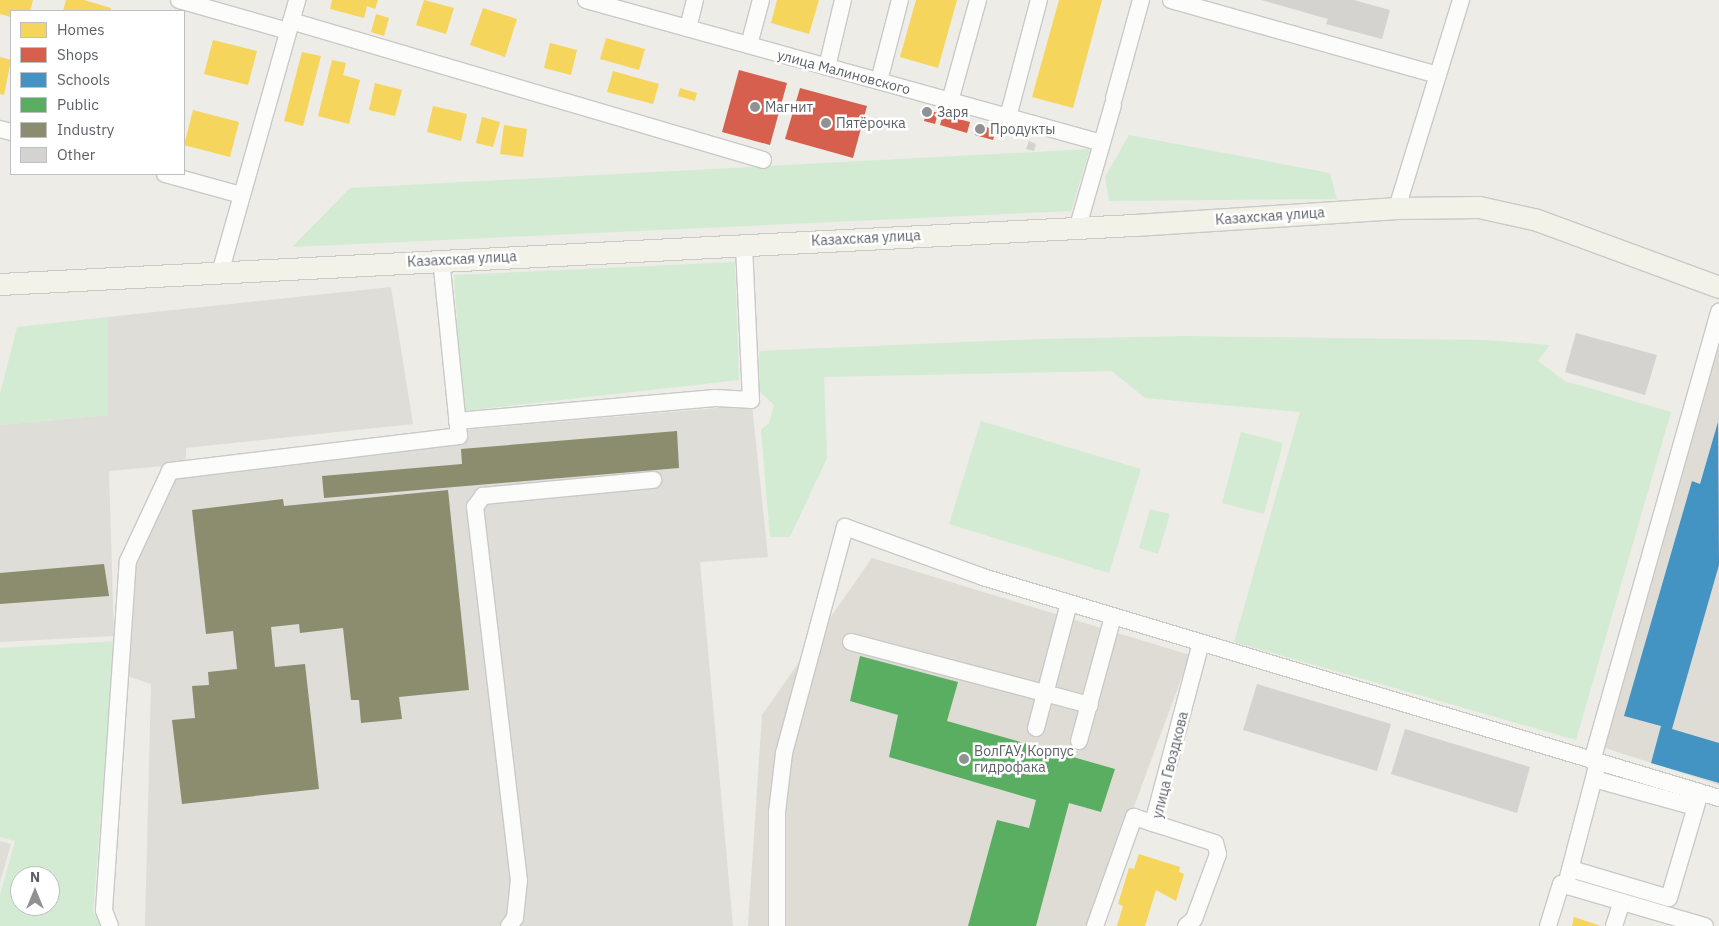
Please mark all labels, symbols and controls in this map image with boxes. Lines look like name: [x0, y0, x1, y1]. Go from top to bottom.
legend: [10, 10, 185, 175]
text: Homes: [57, 20, 105, 39]
text: Shops: [57, 45, 99, 64]
street label: улица Малиновского: [776, 46, 912, 98]
text: Schools: [57, 70, 110, 89]
text: Public: [57, 95, 99, 114]
place label: Магнит: [765, 99, 813, 115]
marker: Магнит: [749, 101, 761, 113]
place label: Заря: [937, 104, 968, 120]
marker: Заря: [921, 106, 933, 118]
place label: Пятёрочка: [836, 115, 906, 131]
marker: Пятёрочка: [820, 117, 832, 129]
text: Industry: [57, 120, 114, 139]
place label: Продукты: [990, 121, 1055, 137]
marker: Продукты: [974, 123, 986, 135]
text: Other: [57, 145, 95, 164]
street label: Казахская улица: [1215, 204, 1325, 228]
street label: Казахская улица: [811, 227, 921, 249]
street label: Казахская улица: [407, 248, 517, 270]
street label: улица Гвоздкова: [1149, 710, 1191, 820]
place label: ВолГАУ, Корпус гидрофака: [974, 743, 1074, 776]
marker: ВолГАУ, Корпус гидрофака: [958, 753, 970, 765]
north arrow: [10, 866, 60, 916]
text: N: [30, 868, 40, 886]

